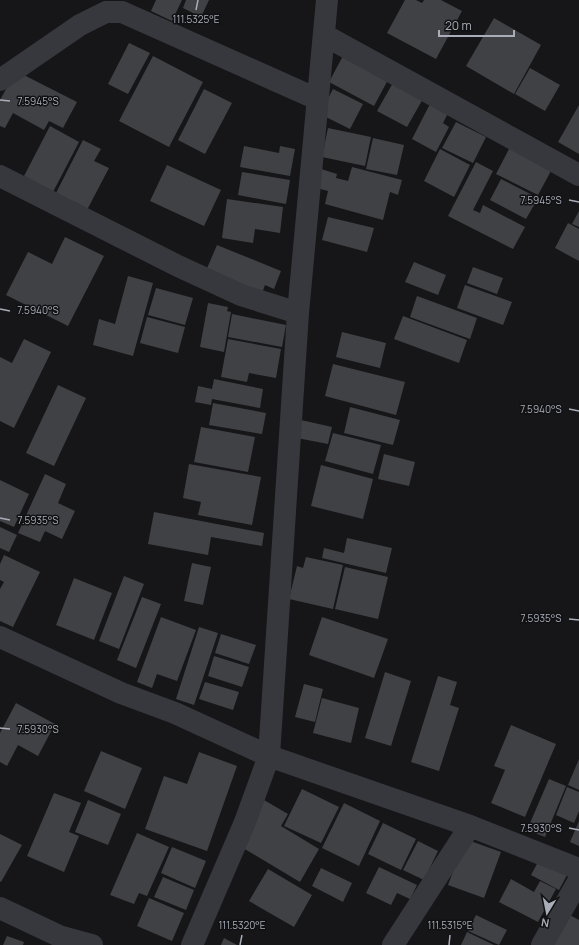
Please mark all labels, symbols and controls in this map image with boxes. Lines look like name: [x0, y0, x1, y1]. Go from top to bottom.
text: 111.5325°E: [173, 12, 220, 26]
scale bar: [439, 12, 514, 38]
text: 20 m: [445, 17, 472, 34]
text: 7.5945°S: [17, 94, 59, 108]
text: 7.5945°S: [520, 193, 562, 207]
text: 7.5940°S: [17, 303, 59, 317]
text: 7.5940°S: [520, 402, 562, 416]
text: 7.5935°S: [18, 513, 58, 527]
text: 7.5935°S: [521, 611, 561, 625]
text: 7.5930°S: [17, 722, 59, 736]
text: 7.5930°S: [520, 821, 562, 835]
north arrow: [527, 893, 567, 933]
text: N: [540, 915, 550, 931]
text: 111.5320°E: [218, 918, 266, 932]
text: 111.5315°E: [427, 918, 473, 932]

